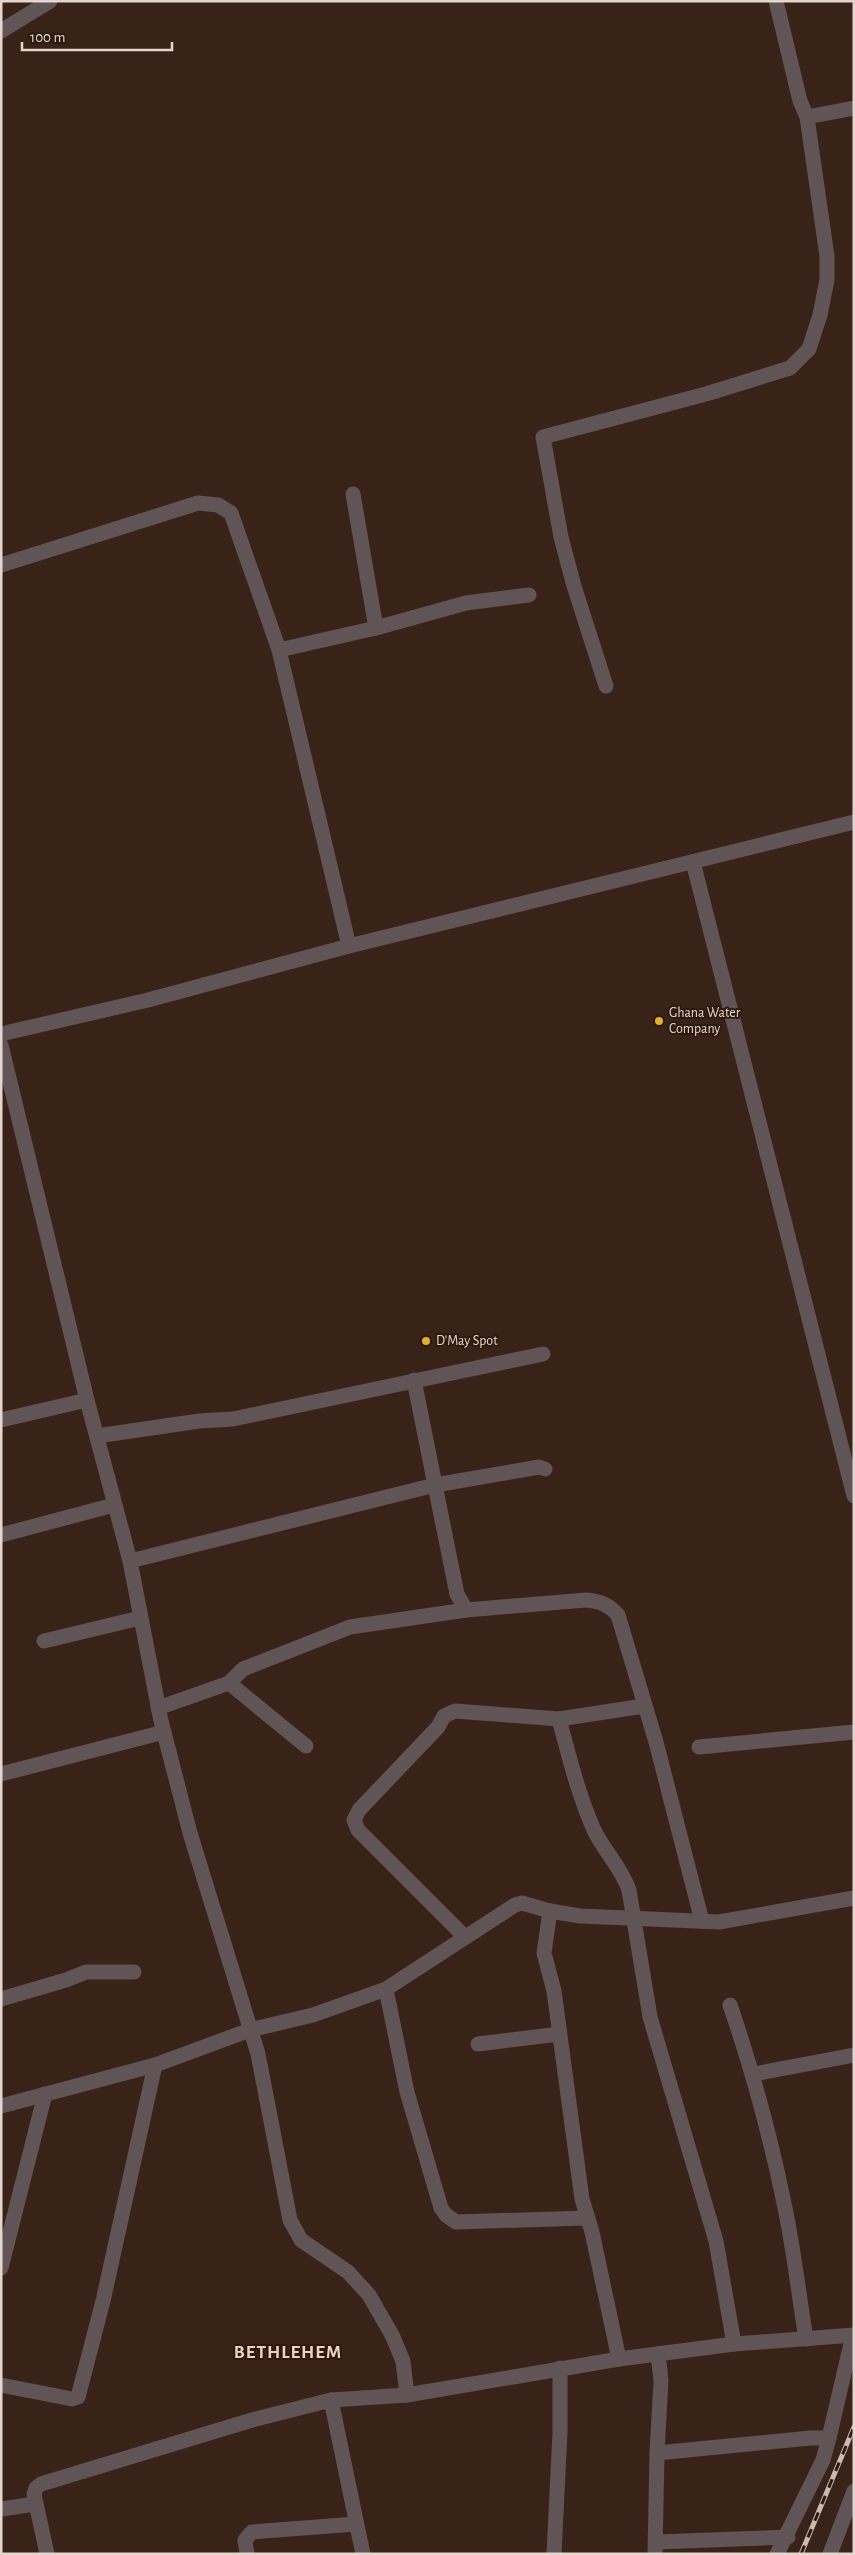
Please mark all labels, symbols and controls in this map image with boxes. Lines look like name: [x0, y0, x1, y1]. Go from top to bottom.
scale bar: [22, 20, 172, 52]
text: 100 m: [30, 30, 65, 45]
place label: Ghana Water Company: [669, 1006, 741, 1036]
marker: Ghana Water Company: [653, 1015, 665, 1027]
place label: D'May Spot: [436, 1334, 498, 1348]
marker: D'May Spot: [420, 1335, 432, 1347]
district label: BETHLEHEM: [234, 2343, 342, 2362]

